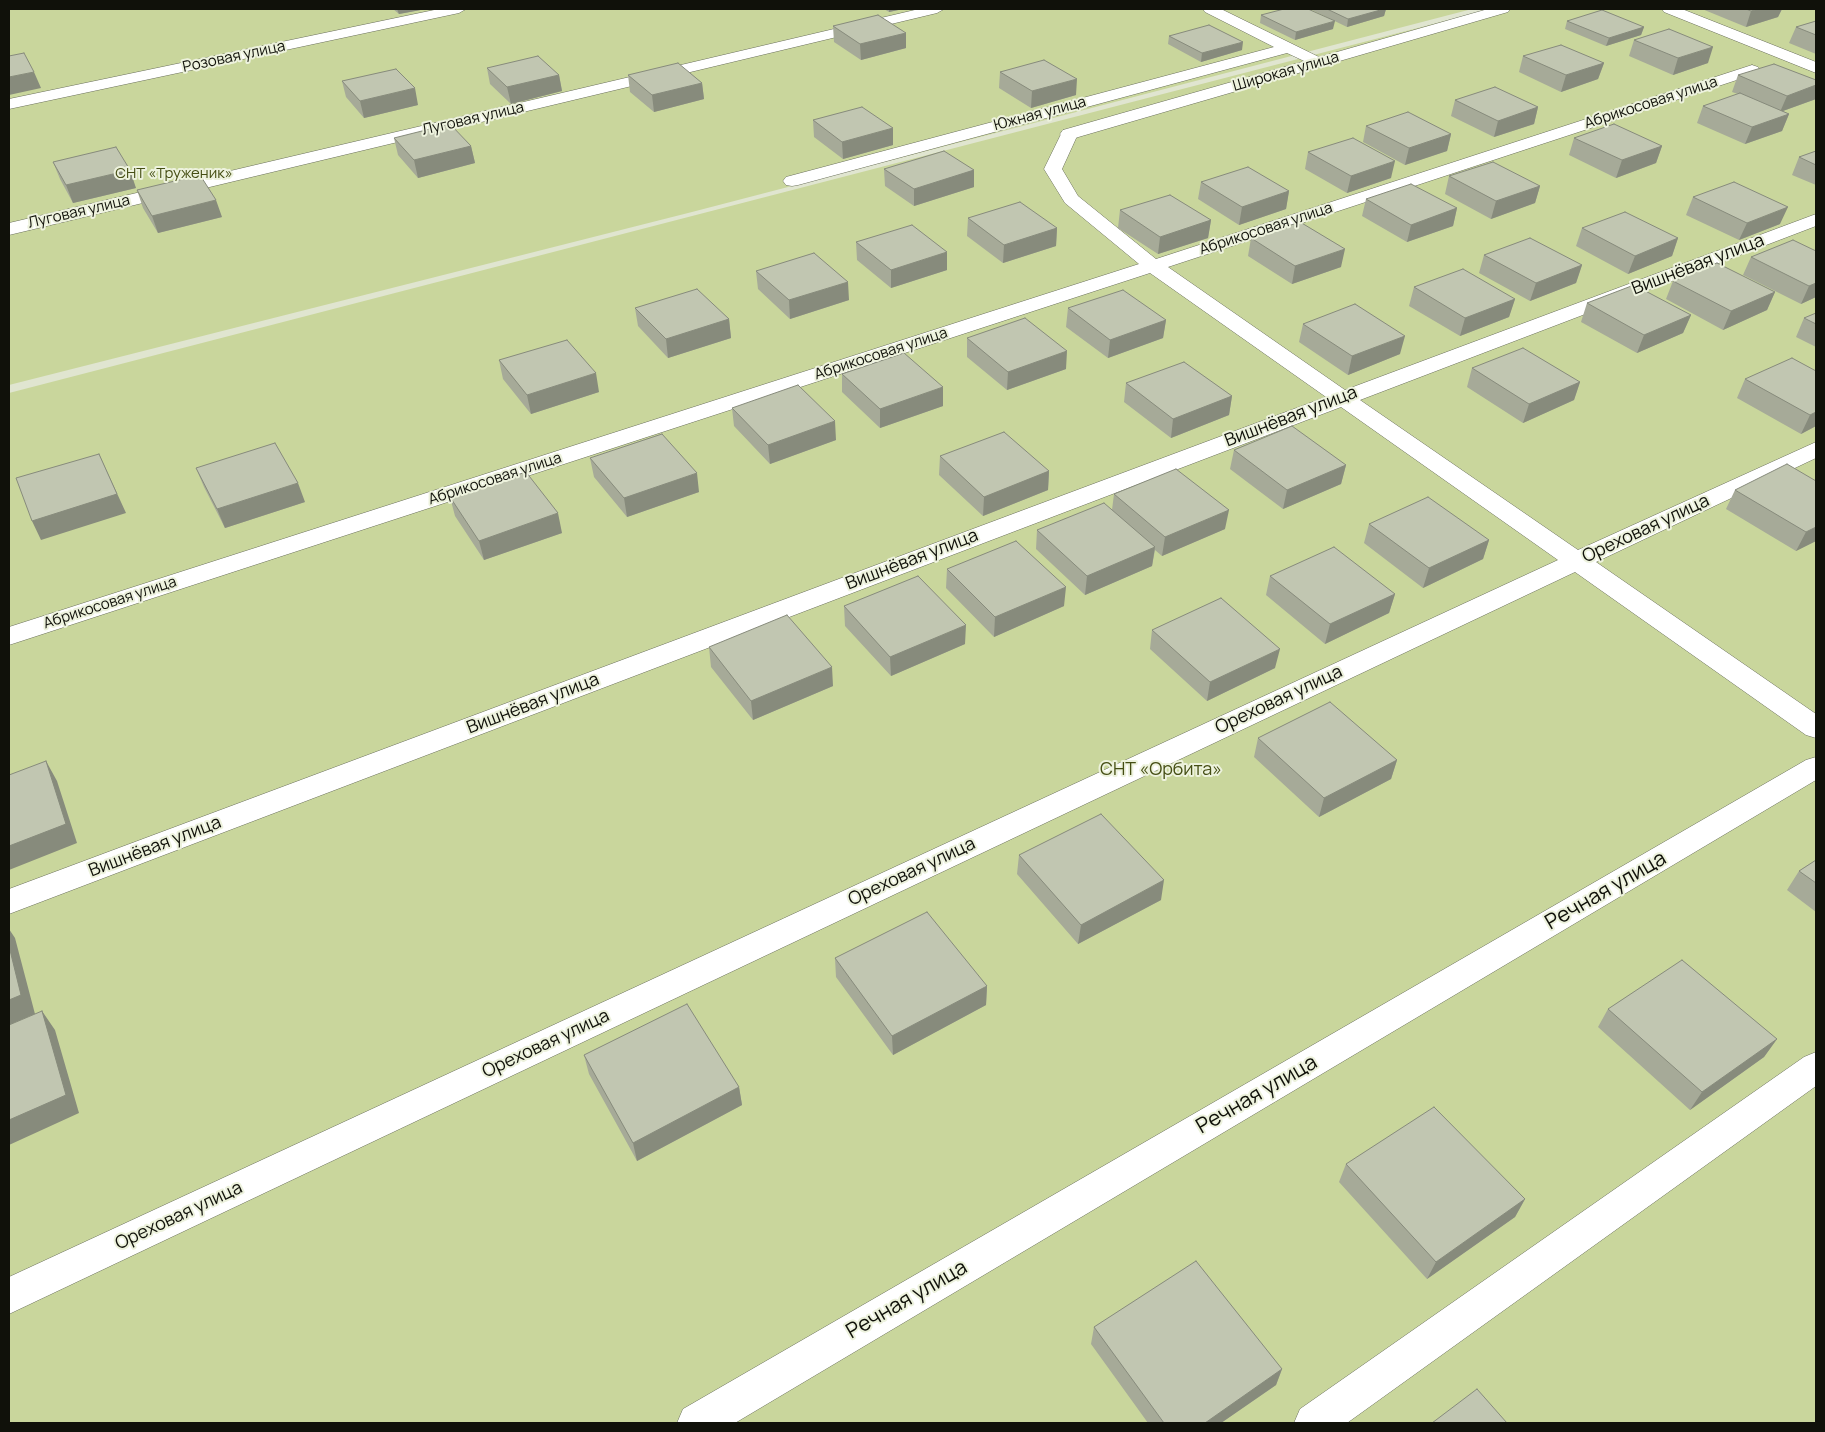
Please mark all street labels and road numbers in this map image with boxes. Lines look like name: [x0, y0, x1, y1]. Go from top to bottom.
street label: Розовая улица: [181, 37, 287, 77]
street label: Широкая улица: [1231, 48, 1341, 96]
street label: Абрикосовая улица: [1582, 73, 1720, 133]
street label: Южная улица: [992, 93, 1088, 135]
street label: Луговая улица: [420, 99, 526, 139]
street label: Луговая улица: [26, 192, 132, 232]
street label: Абрикосовая улица: [1197, 199, 1335, 259]
street label: Вишнёвая улица: [1629, 230, 1767, 300]
street label: Абрикосовая улица: [812, 324, 950, 384]
street label: Вишнёвая улица: [1222, 382, 1360, 452]
street label: Абрикосовая улица: [426, 449, 564, 509]
street label: Ореховая улица: [1579, 490, 1713, 568]
street label: Вишнёвая улица: [843, 525, 981, 595]
street label: Абрикосовая улица: [41, 573, 179, 633]
street label: Ореховая улица: [1212, 661, 1346, 739]
street label: Вишнёвая улица: [464, 669, 602, 739]
street label: Вишнёвая улица: [86, 812, 224, 882]
street label: Ореховая улица: [845, 833, 979, 911]
street label: Речная улица: [1541, 846, 1671, 936]
street label: Ореховая улица: [479, 1005, 613, 1083]
street label: Речная улица: [1192, 1050, 1322, 1140]
street label: Ореховая улица: [112, 1177, 246, 1255]
street label: Речная улица: [842, 1255, 972, 1345]

